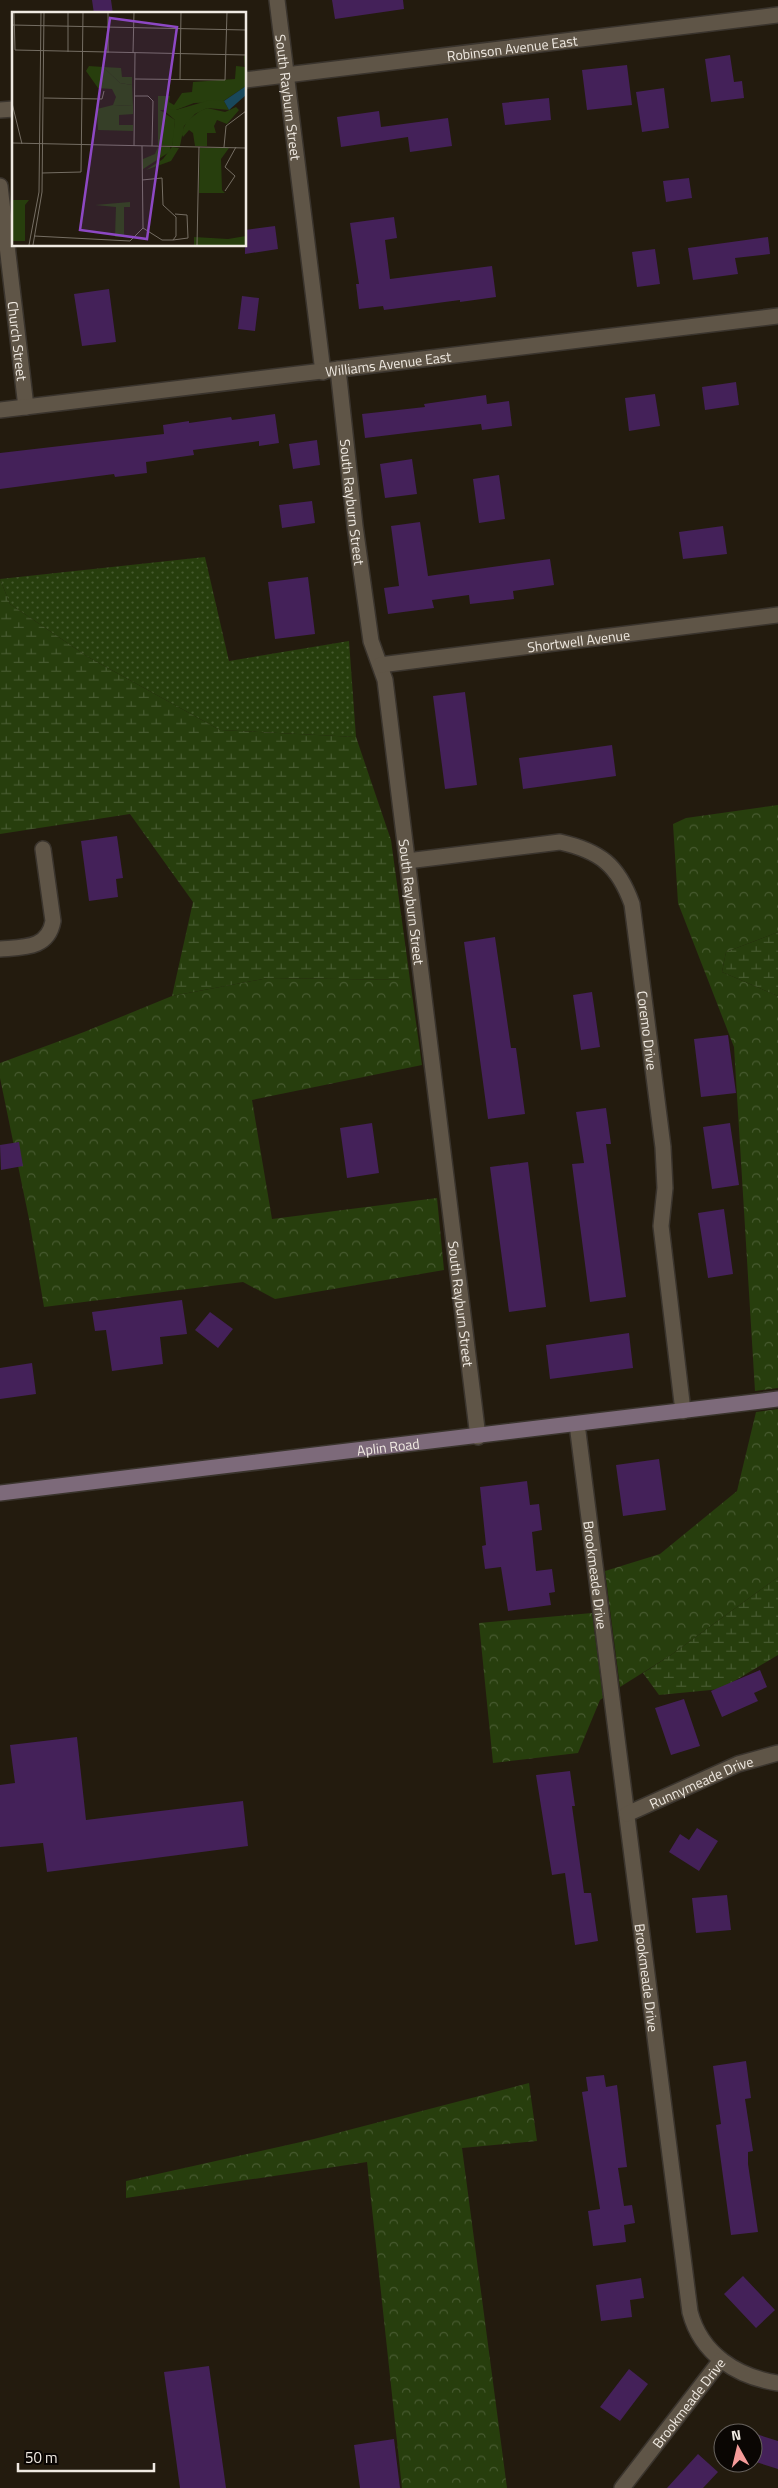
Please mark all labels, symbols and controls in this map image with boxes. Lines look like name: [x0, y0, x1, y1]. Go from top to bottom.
inset map: [12, 12, 246, 246]
street label: Robinson Avenue East: [445, 29, 579, 66]
street label: South Rayburn Street: [271, 33, 307, 162]
street label: Church Street: [3, 300, 33, 382]
street label: Williams Avenue East: [324, 345, 452, 381]
street label: South Rayburn Street: [335, 438, 371, 567]
street label: Shortwell Avenue: [526, 623, 631, 657]
street label: South Rayburn Street: [394, 838, 430, 966]
street label: Coremo Drive: [633, 989, 664, 1071]
street label: South Rayburn Street: [443, 1240, 480, 1368]
street label: Aplin Road: [356, 1432, 421, 1460]
street label: Brookmeade Drive: [579, 1519, 613, 1630]
street label: Runnymeade Drive: [646, 1750, 755, 1813]
street label: Brookmeade Drive: [630, 1922, 665, 2033]
street label: Brookmeade Drive: [646, 2353, 730, 2452]
north arrow: [713, 2423, 763, 2473]
text: N: [730, 2424, 742, 2446]
scale bar: [18, 2440, 154, 2472]
text: 50 m: [25, 2446, 58, 2469]

